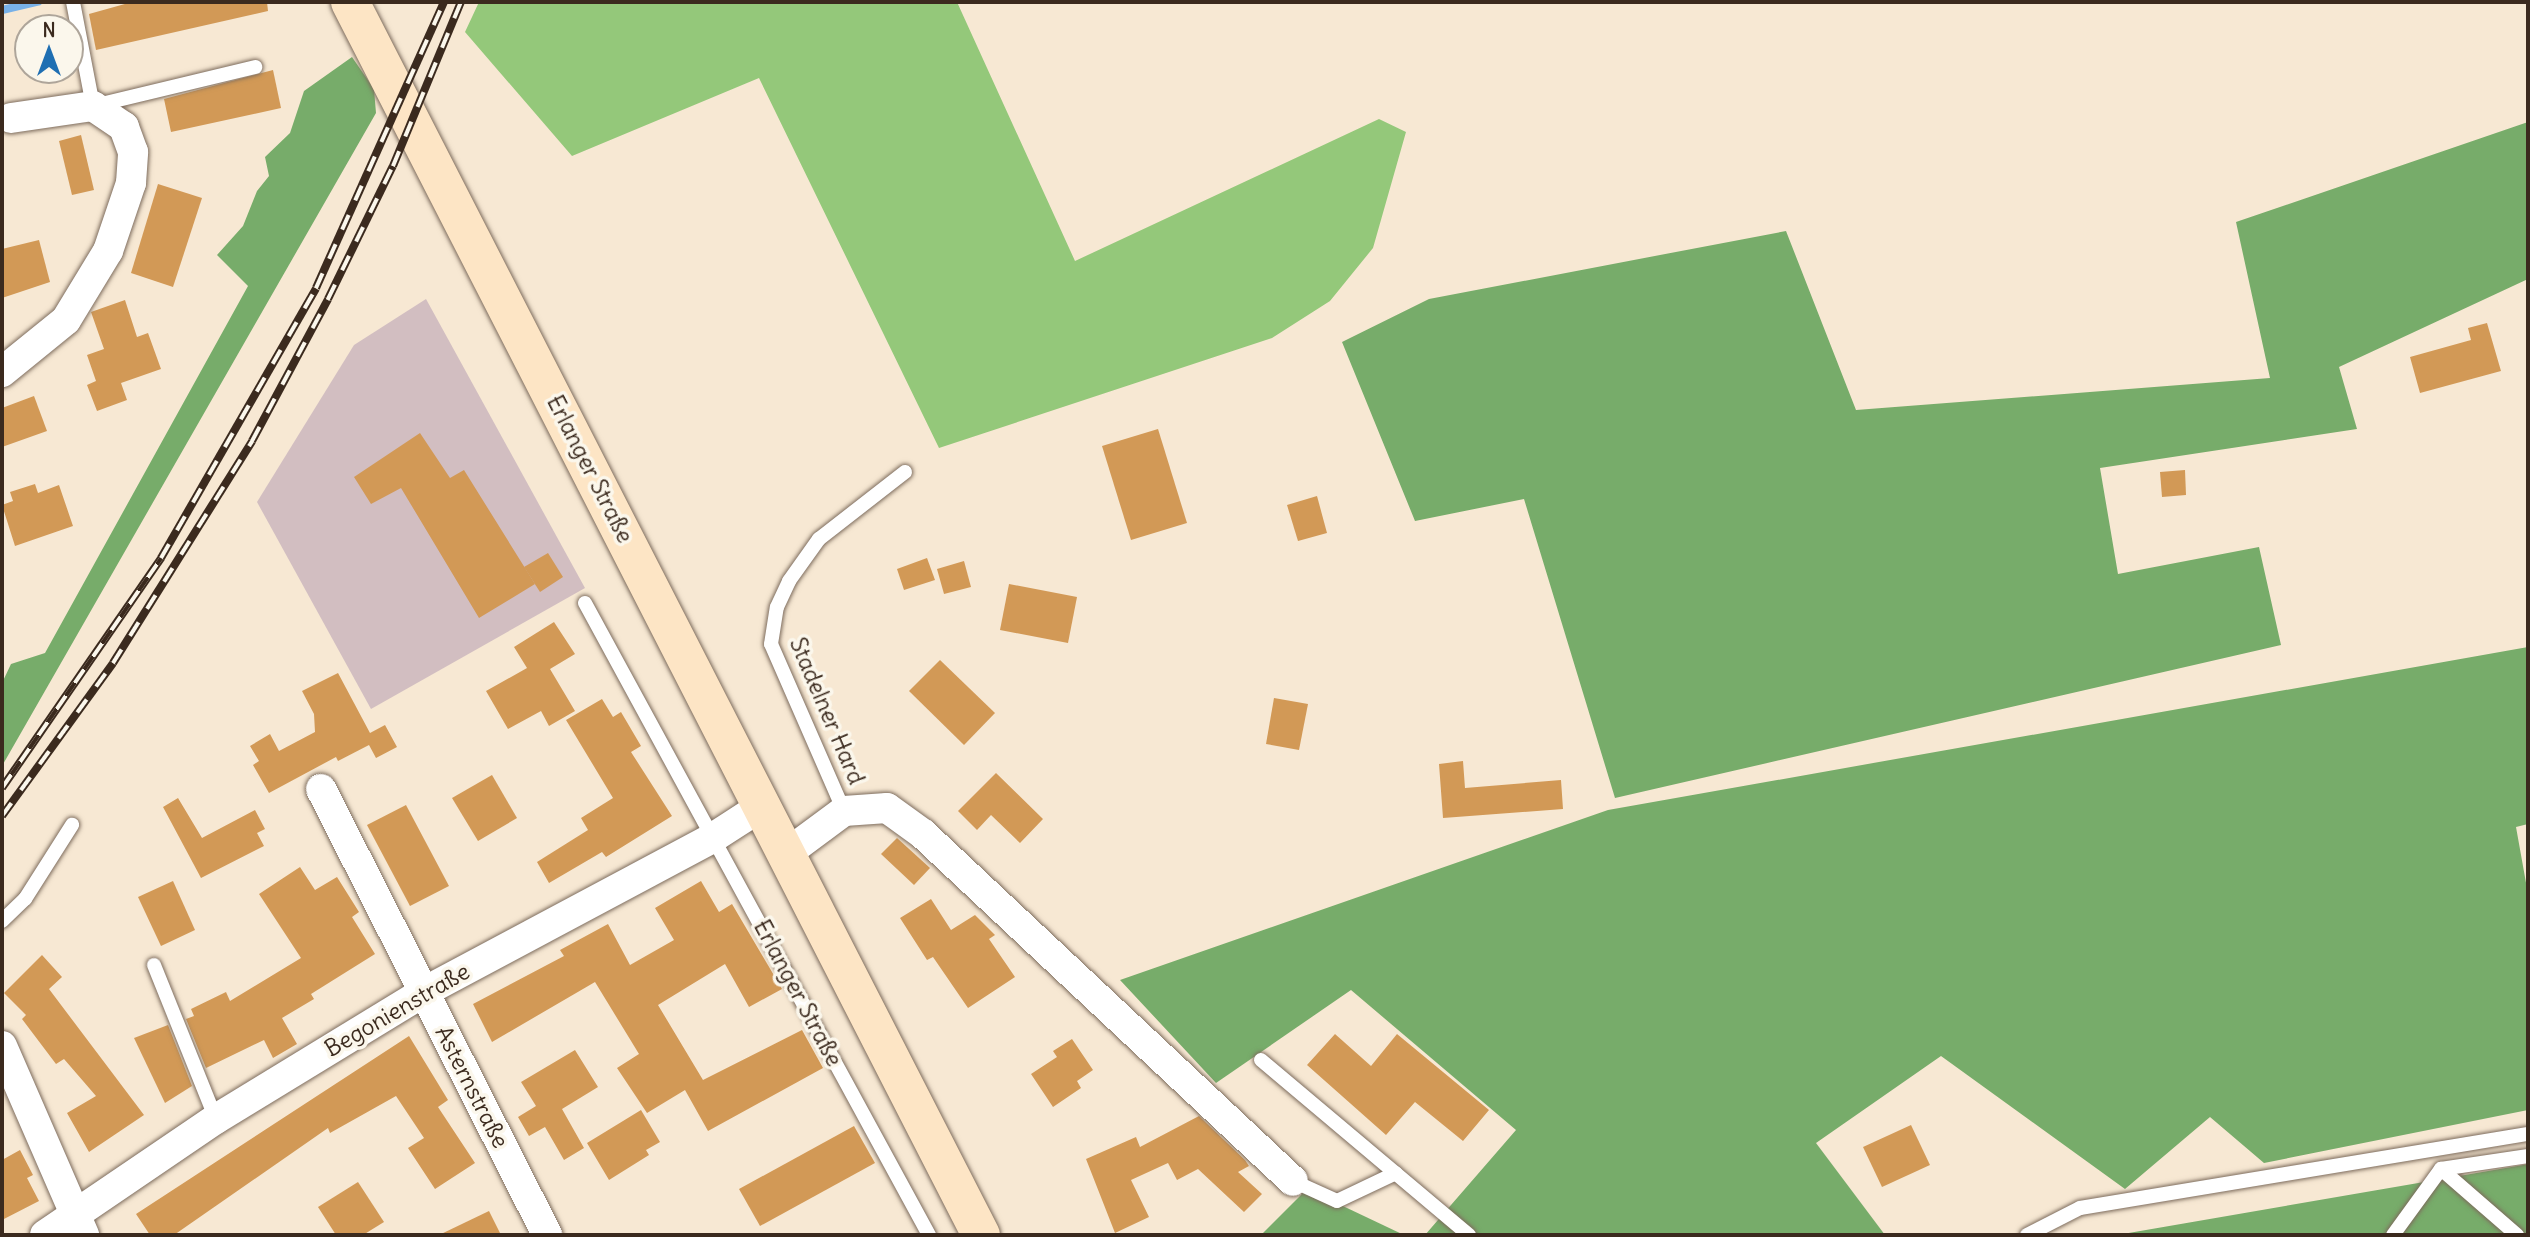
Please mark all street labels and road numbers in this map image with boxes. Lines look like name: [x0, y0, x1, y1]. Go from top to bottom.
street label: Erlanger Straße: [541, 391, 639, 547]
street label: Stadelner Hard: [784, 633, 870, 789]
street label: Erlanger Straße: [748, 915, 848, 1071]
street label: Begonienstraße: [320, 957, 474, 1063]
street label: Asternstraße: [429, 1021, 515, 1153]

